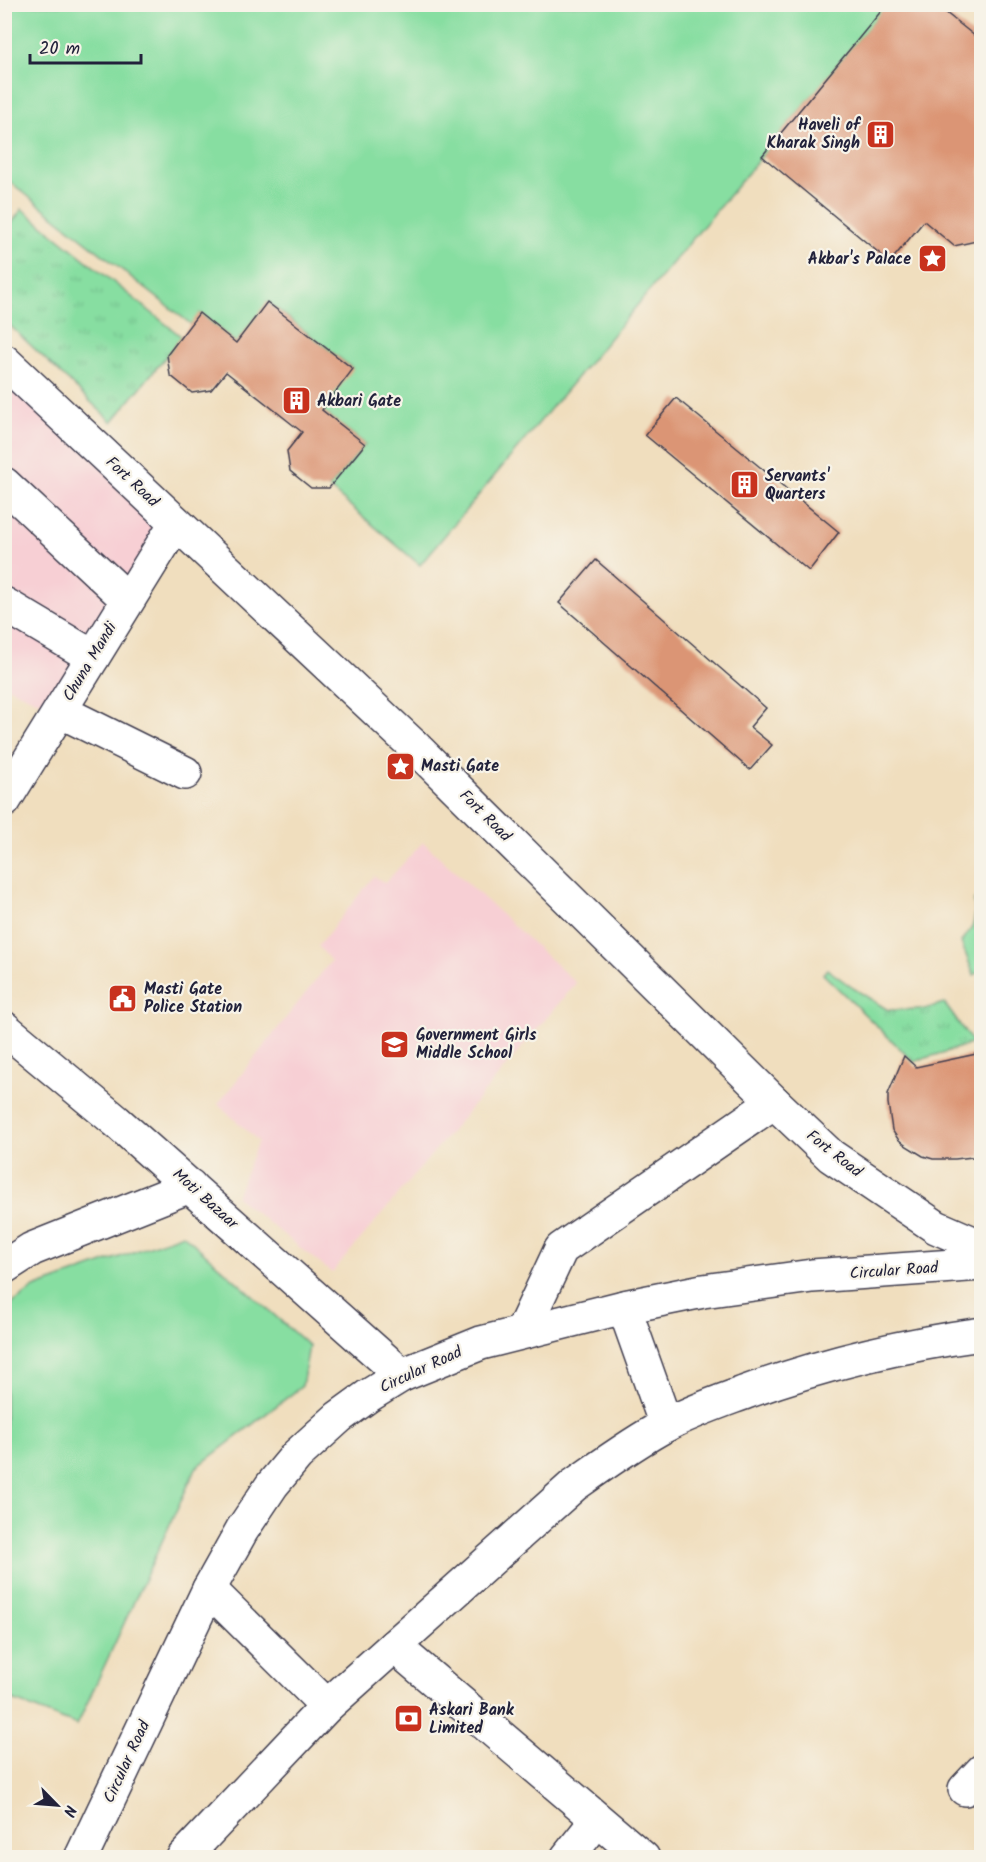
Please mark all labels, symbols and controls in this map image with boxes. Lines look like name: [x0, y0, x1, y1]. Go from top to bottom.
scale bar: [30, 27, 141, 65]
text: 20 m: [39, 35, 80, 64]
place label: Haveli of Kharak Singh: [767, 113, 862, 156]
building icon: Haveli of Kharak Singh: [865, 118, 897, 150]
place icon: Akbar's Palace: [916, 243, 948, 275]
place label: Akbar's Palace: [808, 247, 911, 272]
building icon: Akbari Gate: [280, 385, 312, 417]
place label: Akbari Gate: [317, 389, 401, 414]
street label: Fort Road: [99, 450, 165, 514]
place label: Servants' Quarters: [765, 464, 831, 507]
building icon: Servants' Quarters: [728, 469, 760, 501]
street label: Chuna Mandi: [56, 617, 124, 706]
place icon: Masti Gate: [384, 750, 416, 782]
place label: Masti Gate: [421, 754, 499, 779]
street label: Fort Road: [453, 784, 518, 849]
place label: Masti Gate Police Station: [144, 977, 242, 1020]
public building icon: Masti Gate Police Station: [107, 982, 139, 1014]
place label: Government Girls Middle School: [416, 1023, 537, 1066]
school or university icon: Government Girls Middle School: [379, 1028, 411, 1060]
street label: Fort Road: [800, 1124, 868, 1185]
street label: Moti Bazaar: [166, 1162, 245, 1237]
street label: Circular Road: [849, 1255, 940, 1287]
street label: Circular Road: [376, 1339, 467, 1400]
place label: Askari Bank Limited: [429, 1698, 515, 1741]
bank icon: Askari Bank Limited: [392, 1703, 424, 1735]
street label: Circular Road: [97, 1716, 158, 1807]
north arrow: [27, 1775, 87, 1835]
text: N: [56, 1801, 83, 1821]

